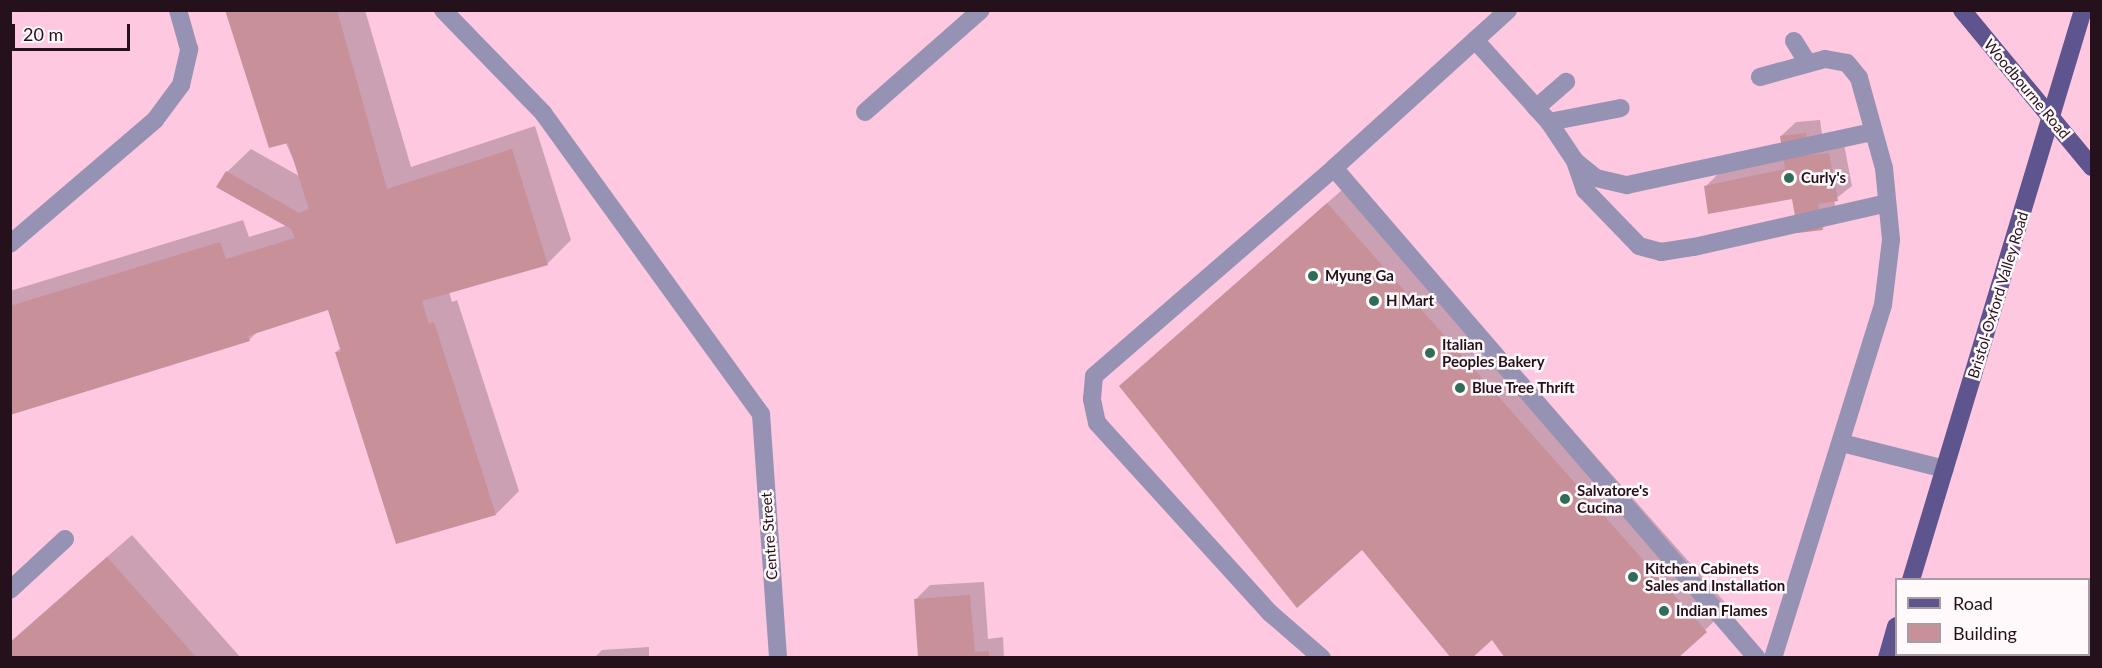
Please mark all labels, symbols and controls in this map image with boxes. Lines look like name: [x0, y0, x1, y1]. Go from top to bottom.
scale bar: [15, 12, 134, 50]
text: 20 m: [23, 23, 63, 45]
street label: Woodbourne Road: [1980, 36, 2074, 142]
place label: Curly's: [1801, 169, 1846, 187]
marker: Curly's: [1782, 171, 1796, 185]
street label: Bristol-Oxford Valley Road: [1964, 209, 2032, 381]
place label: Myung Ga: [1325, 267, 1394, 285]
marker: Myung Ga: [1306, 269, 1320, 283]
place label: H Mart: [1386, 292, 1434, 310]
marker: H Mart: [1367, 294, 1381, 308]
place label: Italian Peoples Bakery: [1442, 335, 1545, 370]
marker: Italian Peoples Bakery: [1423, 346, 1437, 360]
place label: Blue Tree Thrift: [1472, 379, 1575, 397]
marker: Blue Tree Thrift: [1453, 381, 1467, 395]
place label: Salvatore's Cucina: [1577, 481, 1649, 516]
street label: Centre Street: [757, 492, 781, 580]
marker: Salvatore's Cucina: [1558, 492, 1572, 506]
place label: Kitchen Cabinets Sales and Installation: [1645, 559, 1785, 594]
marker: Kitchen Cabinets Sales and Installation: [1626, 570, 1640, 584]
legend: [1895, 578, 2090, 656]
text: Road: [1953, 592, 1993, 614]
place label: Indian Flames: [1676, 602, 1768, 620]
marker: Indian Flames: [1657, 604, 1671, 618]
text: Building: [1953, 622, 2017, 644]

